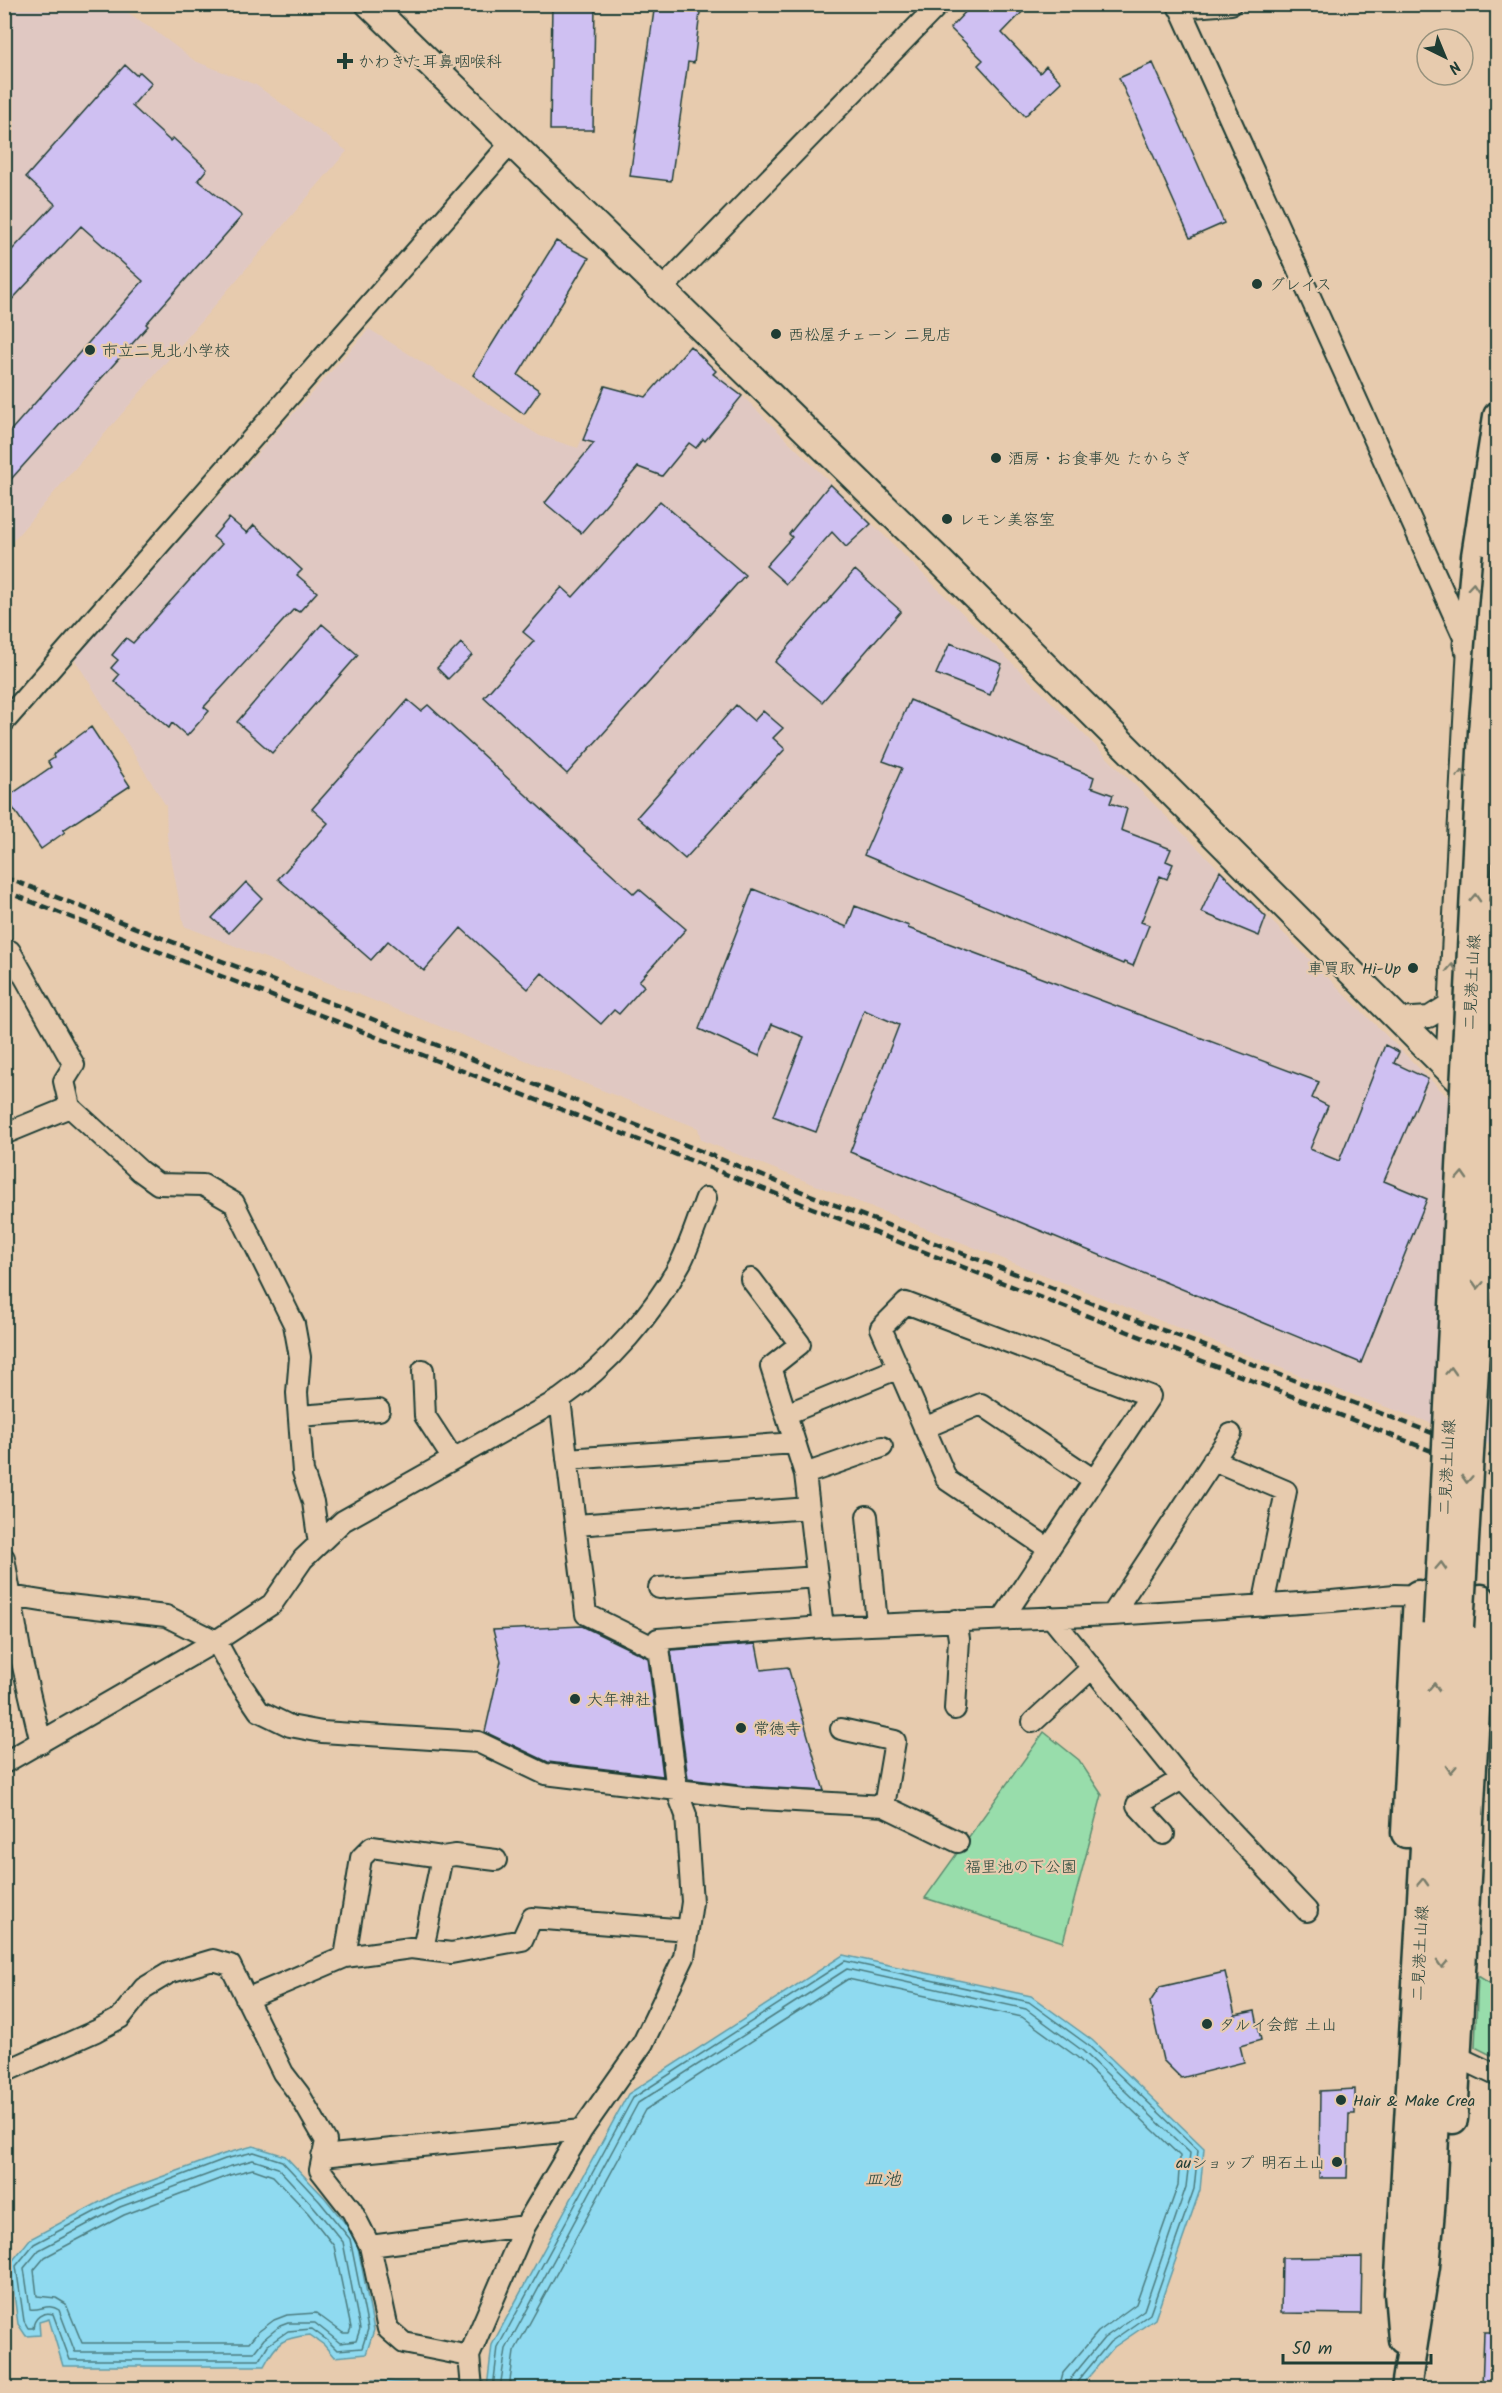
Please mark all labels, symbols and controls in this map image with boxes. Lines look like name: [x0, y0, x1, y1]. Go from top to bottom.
north arrow: [1415, 27, 1475, 87]
place label: かわきた耳鼻咽喉科: [358, 50, 502, 75]
marker: かわきた耳鼻咽喉科: [336, 52, 354, 70]
text: N: [1442, 54, 1466, 79]
place label: グレイス: [1269, 273, 1332, 298]
marker: グレイス: [1250, 277, 1264, 291]
place label: 西松屋チェーン 二見店: [788, 323, 952, 348]
marker: 西松屋チェーン 二見店: [769, 327, 783, 341]
place label: 市立二見北小学校: [102, 339, 230, 364]
marker: 市立二見北小学校: [83, 343, 97, 357]
place label: 酒房・お食事処 たからぎ: [1008, 447, 1190, 472]
marker: 酒房・お食事処 たからぎ: [989, 451, 1003, 465]
place label: レモン美容室: [959, 508, 1055, 533]
marker: レモン美容室: [940, 512, 954, 526]
one-way arrow: [1466, 582, 1479, 591]
one-way arrow: [1455, 769, 1468, 778]
one-way arrow: [1469, 893, 1482, 902]
street label: 二見港土山線: [1458, 933, 1487, 1031]
place label: 車買取 Hi-Up: [1307, 957, 1401, 982]
marker: 車買取 Hi-Up: [1406, 961, 1420, 975]
one-way arrow: [1446, 964, 1459, 973]
one-way arrow: [1455, 1172, 1468, 1181]
one-way arrow: [1472, 1280, 1485, 1289]
one-way arrow: [1445, 1367, 1458, 1376]
street label: 二見港土山線: [1433, 1418, 1462, 1516]
one-way arrow: [1461, 1475, 1474, 1484]
one-way arrow: [1434, 1561, 1447, 1570]
one-way arrow: [1428, 1683, 1441, 1692]
place label: 大年神社: [587, 1688, 651, 1713]
marker: 大年神社: [568, 1692, 582, 1706]
place label: 常徳寺: [753, 1717, 801, 1742]
marker: 常徳寺: [734, 1721, 748, 1735]
one-way arrow: [1445, 1764, 1458, 1773]
park label: 福里池の下公園: [965, 1855, 1077, 1880]
one-way arrow: [1417, 1877, 1430, 1886]
street label: 二見港土山線: [1406, 1904, 1435, 2002]
one-way arrow: [1435, 1959, 1448, 1968]
place label: タルイ会館 土山: [1219, 2013, 1337, 2038]
marker: タルイ会館 土山: [1200, 2017, 1214, 2031]
place label: Hair & Make Crea: [1353, 2089, 1475, 2114]
marker: Hair & Make Crea: [1334, 2093, 1348, 2107]
place label: auショップ 明石土山: [1176, 2151, 1325, 2176]
marker: auショップ 明石土山: [1330, 2155, 1344, 2169]
water label: 皿池: [865, 2166, 902, 2195]
scale bar: [1283, 2327, 1432, 2365]
text: 50 m: [1292, 2335, 1332, 2364]

